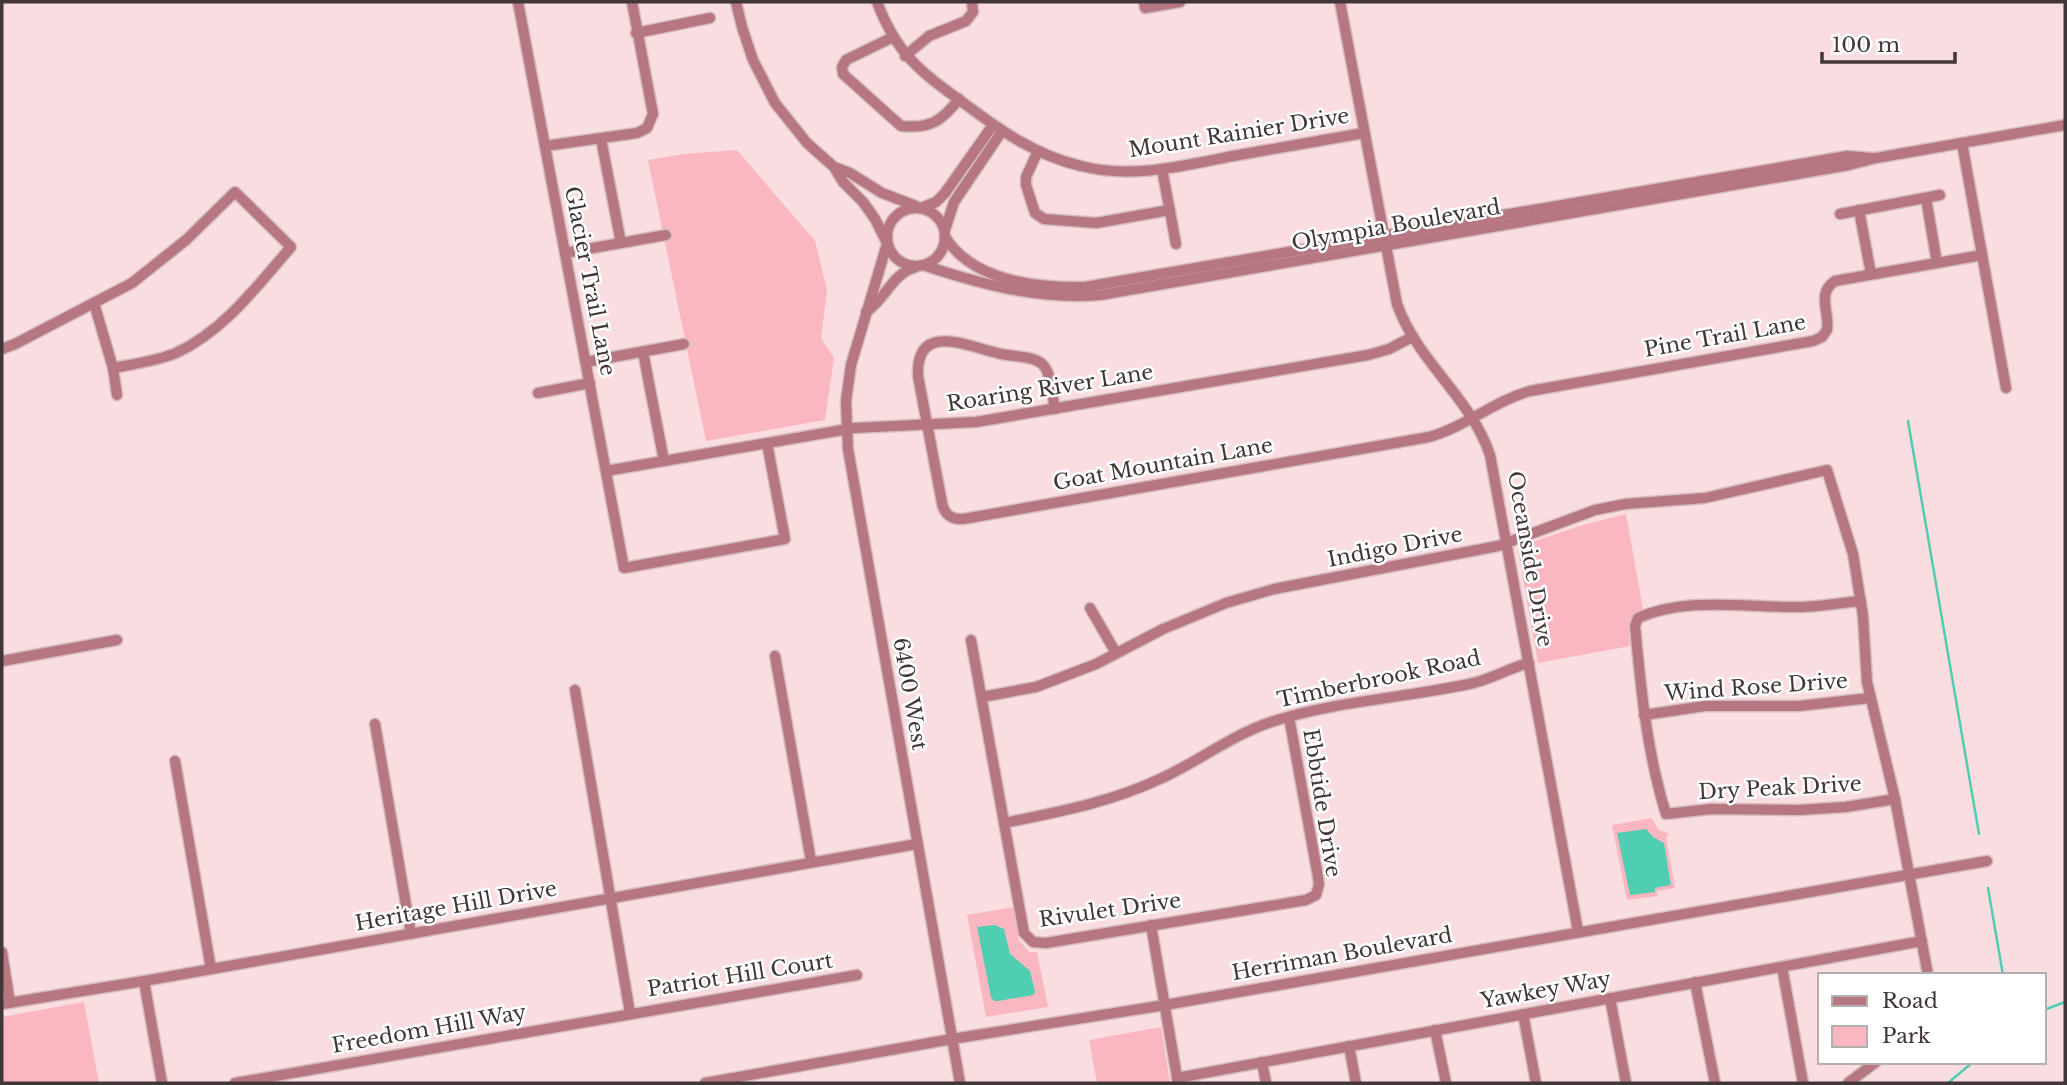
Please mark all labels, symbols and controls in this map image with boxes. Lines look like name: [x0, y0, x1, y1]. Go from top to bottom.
scale bar: [1822, 21, 1955, 65]
text: 100 m: [1832, 32, 1900, 58]
street label: Mount Rainier Drive: [1127, 103, 1351, 163]
street label: Glacier Trail Lane: [559, 184, 621, 378]
street label: Olympia Boulevard: [1289, 194, 1503, 256]
street label: Pine Trail Lane: [1642, 309, 1808, 363]
street label: Roaring River Lane: [945, 359, 1155, 417]
street label: Goat Mountain Lane: [1051, 432, 1275, 496]
street label: Oceanside Drive: [1502, 469, 1558, 649]
street label: Indigo Drive: [1325, 521, 1465, 573]
street label: 6400 West: [887, 636, 933, 752]
street label: Timberbrook Road: [1275, 645, 1483, 713]
street label: Wind Rose Drive: [1662, 668, 1849, 706]
street label: Ebbtide Drive: [1297, 727, 1347, 879]
street label: Dry Peak Drive: [1698, 771, 1862, 805]
street label: Heritage Hill Drive: [353, 875, 559, 937]
street label: Rivulet Drive: [1037, 887, 1183, 933]
street label: Herriman Boulevard: [1230, 922, 1454, 986]
street label: Patriot Hill Court: [645, 947, 835, 1003]
street label: Yawkey Way: [1478, 966, 1614, 1014]
legend: [1818, 973, 2046, 1064]
text: Road: [1882, 988, 1938, 1014]
street label: Freedom Hill Way: [330, 999, 529, 1059]
text: Park: [1882, 1023, 1931, 1049]

